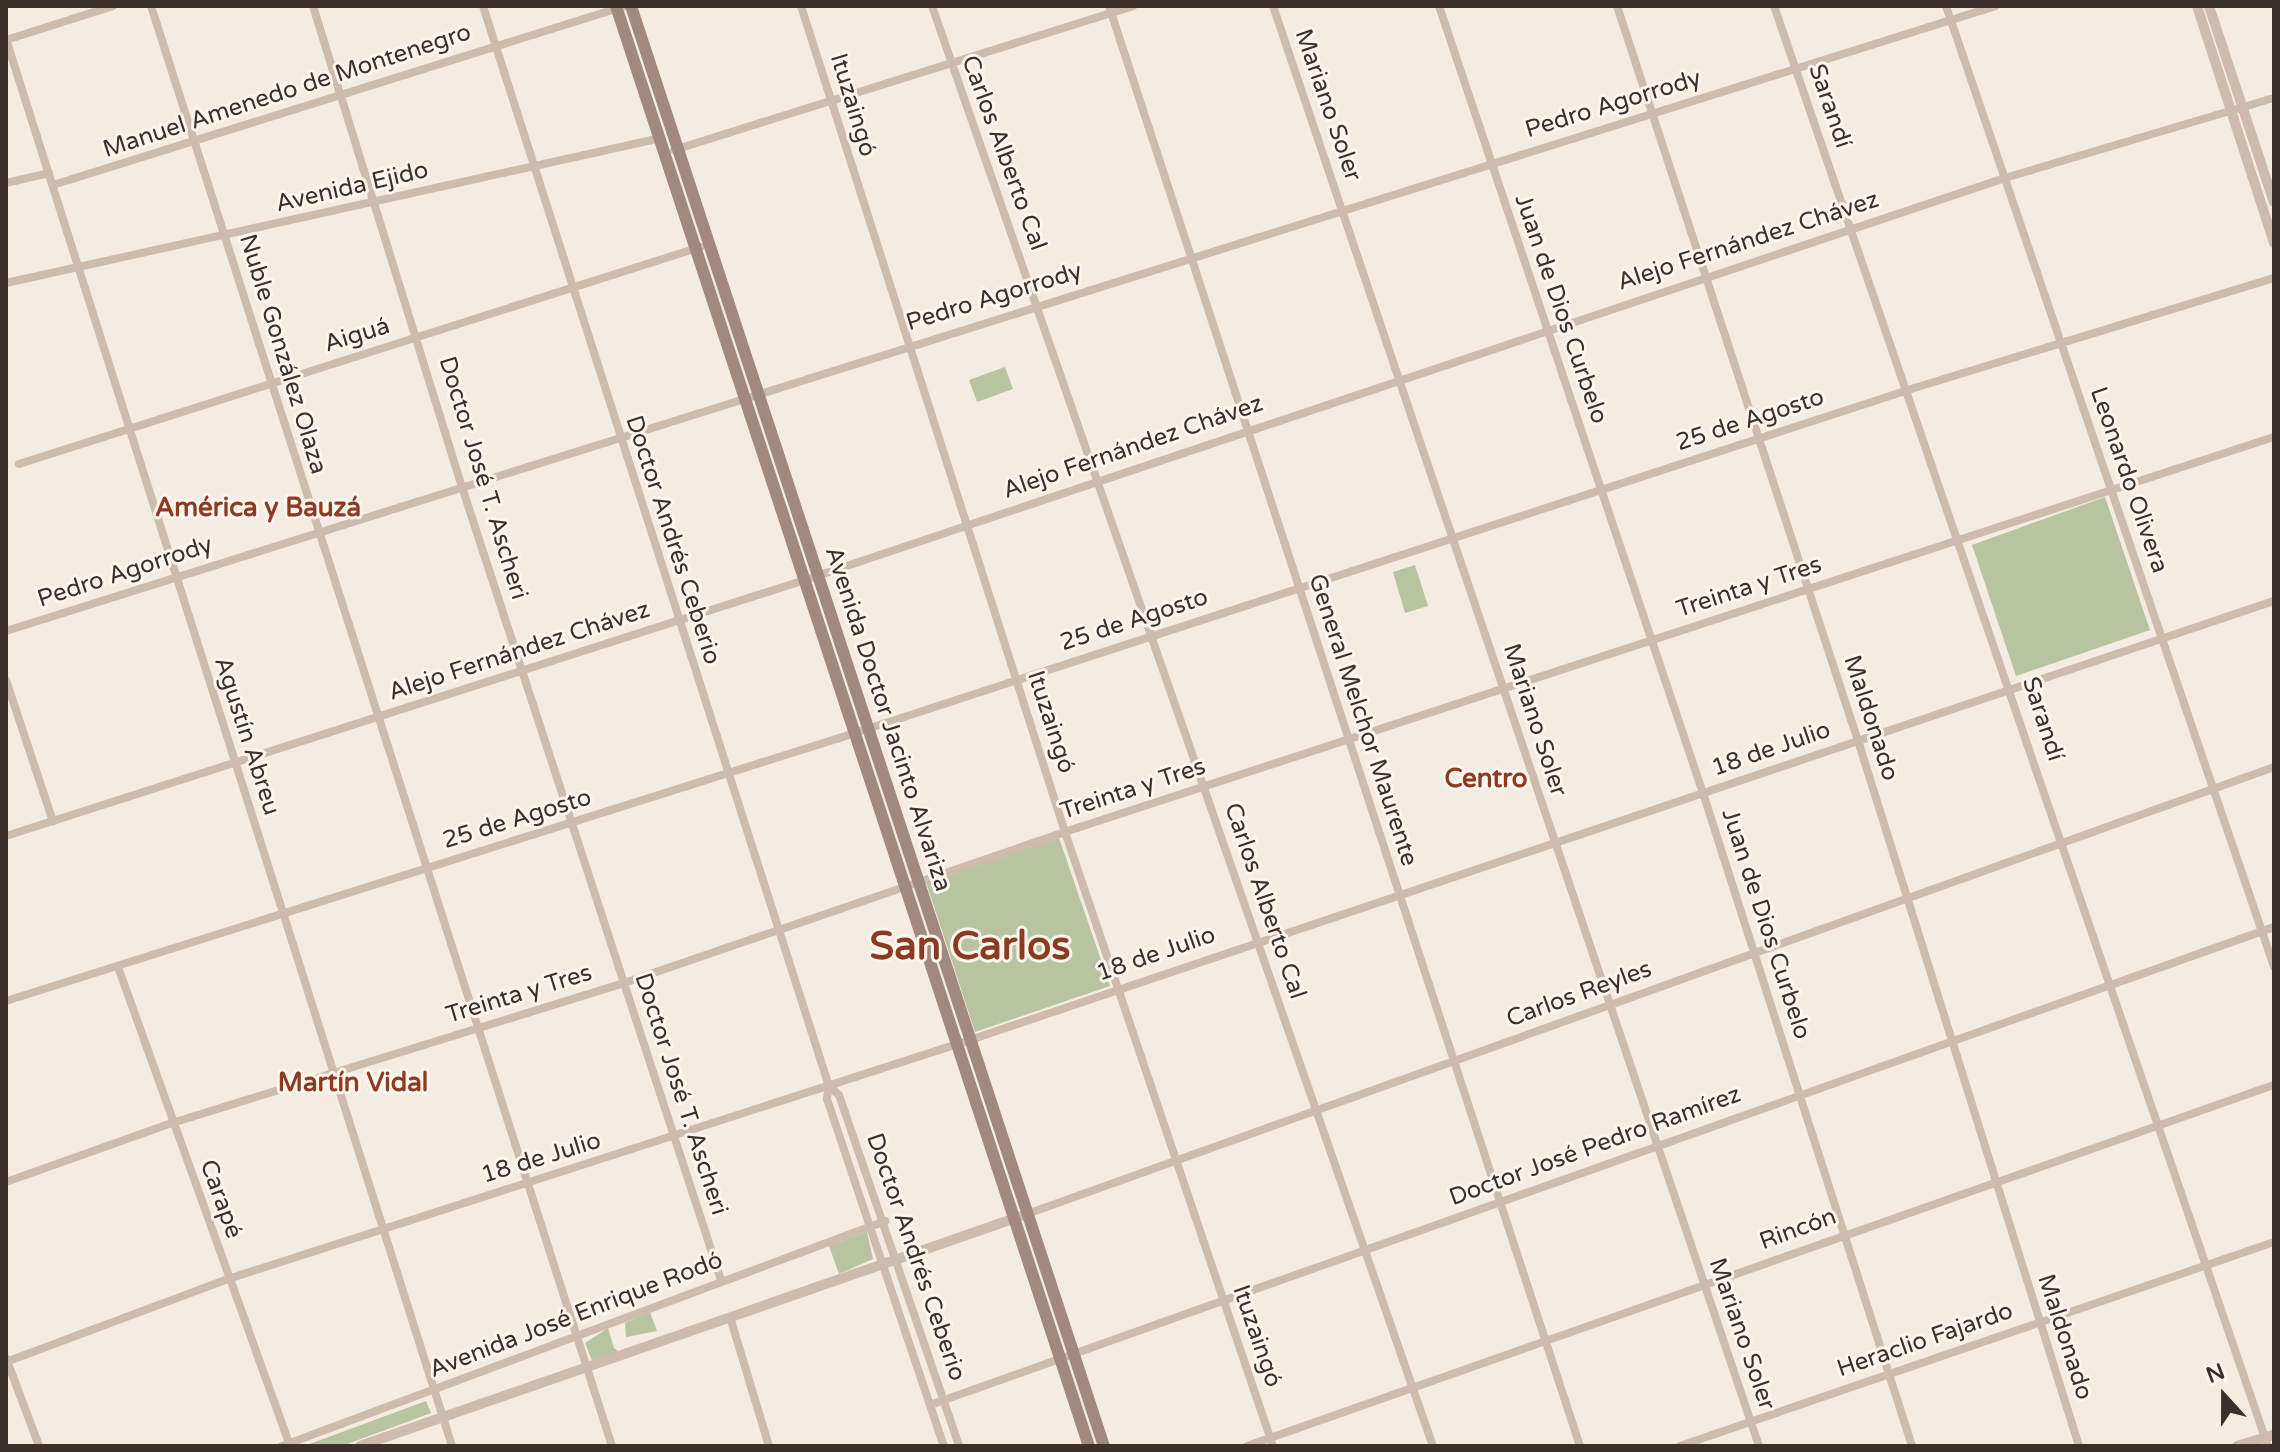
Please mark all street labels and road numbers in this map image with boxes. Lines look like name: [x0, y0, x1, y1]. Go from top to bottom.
street label: Manuel Amenedo de Montenegro: [99, 18, 475, 164]
street label: Mariano Soler: [1289, 25, 1367, 185]
street label: Ituzaingó: [824, 50, 882, 160]
street label: Carlos Alberto Cal: [955, 52, 1053, 254]
street label: Sarandí: [1802, 60, 1858, 152]
street label: Pedro Agorrody: [1522, 64, 1704, 144]
street label: Avenida Ejido: [273, 155, 431, 219]
street label: Alejo Fernández Chávez: [1614, 185, 1882, 297]
street label: Juan de Dios Curbelo: [1508, 190, 1614, 428]
street label: Nuble González Olaza: [233, 231, 333, 477]
street label: Pedro Agorrody: [903, 257, 1085, 337]
street label: Aiguá: [321, 311, 393, 359]
street label: Doctor José T. Ascheri: [432, 353, 534, 603]
street label: 25 de Agosto: [1672, 383, 1828, 457]
street label: Leonardo Olivera: [2084, 383, 2174, 577]
street label: Alejo Fernández Chávez: [999, 389, 1267, 505]
street label: Doctor Andrés Ceberio: [619, 412, 727, 668]
street label: Pedro Agorrody: [34, 530, 216, 614]
street label: Avenida Doctor Jacinto Alvariza: [819, 543, 957, 895]
street label: Treinta y Tres: [1673, 550, 1825, 624]
street label: General Melchor Maurente: [1302, 570, 1424, 870]
street label: 25 de Agosto: [1056, 583, 1212, 657]
street label: Alejo Fernández Chávez: [385, 595, 653, 707]
street label: Mariano Soler: [1497, 640, 1573, 800]
street label: Maldonado: [1837, 652, 1905, 784]
street label: Agustín Abreu: [208, 653, 286, 819]
street label: Ituzaingó: [1021, 667, 1081, 777]
street label: Sarandí: [2016, 673, 2070, 765]
street label: 18 de Julio: [1708, 715, 1834, 783]
street label: Treinta y Tres: [1057, 752, 1209, 826]
street label: 25 de Agosto: [439, 783, 595, 855]
street label: Carlos Alberto Cal: [1218, 799, 1312, 1003]
street label: Juan de Dios Curbelo: [1715, 805, 1817, 1043]
street label: 18 de Julio: [1093, 920, 1219, 988]
street label: Carlos Reyles: [1503, 954, 1655, 1034]
street label: Treinta y Tres: [443, 958, 595, 1030]
street label: Doctor José T. Ascheri: [628, 969, 734, 1219]
street label: Doctor José Pedro Ramírez: [1445, 1080, 1745, 1212]
street label: 18 de Julio: [478, 1126, 604, 1190]
street label: Doctor Andrés Ceberio: [860, 1129, 972, 1385]
street label: Carapé: [194, 1156, 248, 1242]
street label: Rincón: [1756, 1202, 1840, 1256]
street label: Avenida José Enrique Rodó: [425, 1246, 727, 1384]
street label: Mariano Soler: [1703, 1254, 1781, 1414]
street label: Maldonado: [2031, 1271, 2099, 1403]
street label: Ituzaingó: [1226, 1281, 1288, 1391]
street label: Heraclio Fajardo: [1833, 1296, 2017, 1384]

